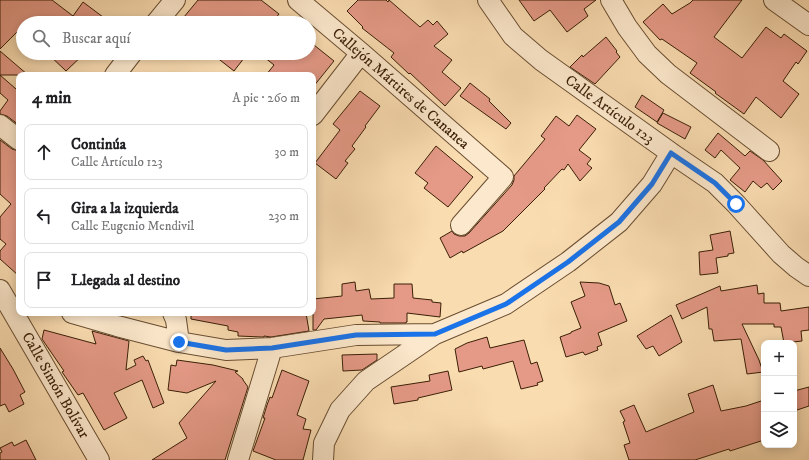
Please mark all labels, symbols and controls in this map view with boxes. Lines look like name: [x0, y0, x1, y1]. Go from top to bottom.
search box: [16, 16, 316, 60]
street label: Callejón Mártires de Cananea: [328, 24, 474, 154]
icon: search: [30, 27, 52, 49]
text: Buscar aquí: [62, 29, 130, 48]
street label: Calle Artículo 123: [561, 71, 658, 148]
text: 4 min: [32, 87, 71, 109]
text: A pie · 260 m: [232, 90, 300, 106]
text: Continúa: [71, 135, 126, 154]
icon: ahead: [33, 141, 55, 163]
text: 30 m: [275, 144, 299, 160]
text: Calle Artículo 123: [71, 154, 163, 170]
route start: [727, 195, 745, 213]
text: Gira a la izquierda: [71, 199, 179, 218]
icon: left: [33, 205, 55, 227]
text: 230 m: [268, 208, 299, 224]
text: Calle Eugenio Mendivil: [71, 218, 194, 234]
icon: arrive: [33, 269, 55, 291]
text: Llegada al destino: [71, 271, 180, 290]
street label: Calle Simón Bolívar: [17, 329, 94, 442]
route end: [170, 333, 188, 351]
map controls: [761, 340, 797, 448]
button: +: [761, 340, 797, 376]
button: −: [761, 376, 797, 412]
button: layers: [761, 412, 797, 448]

